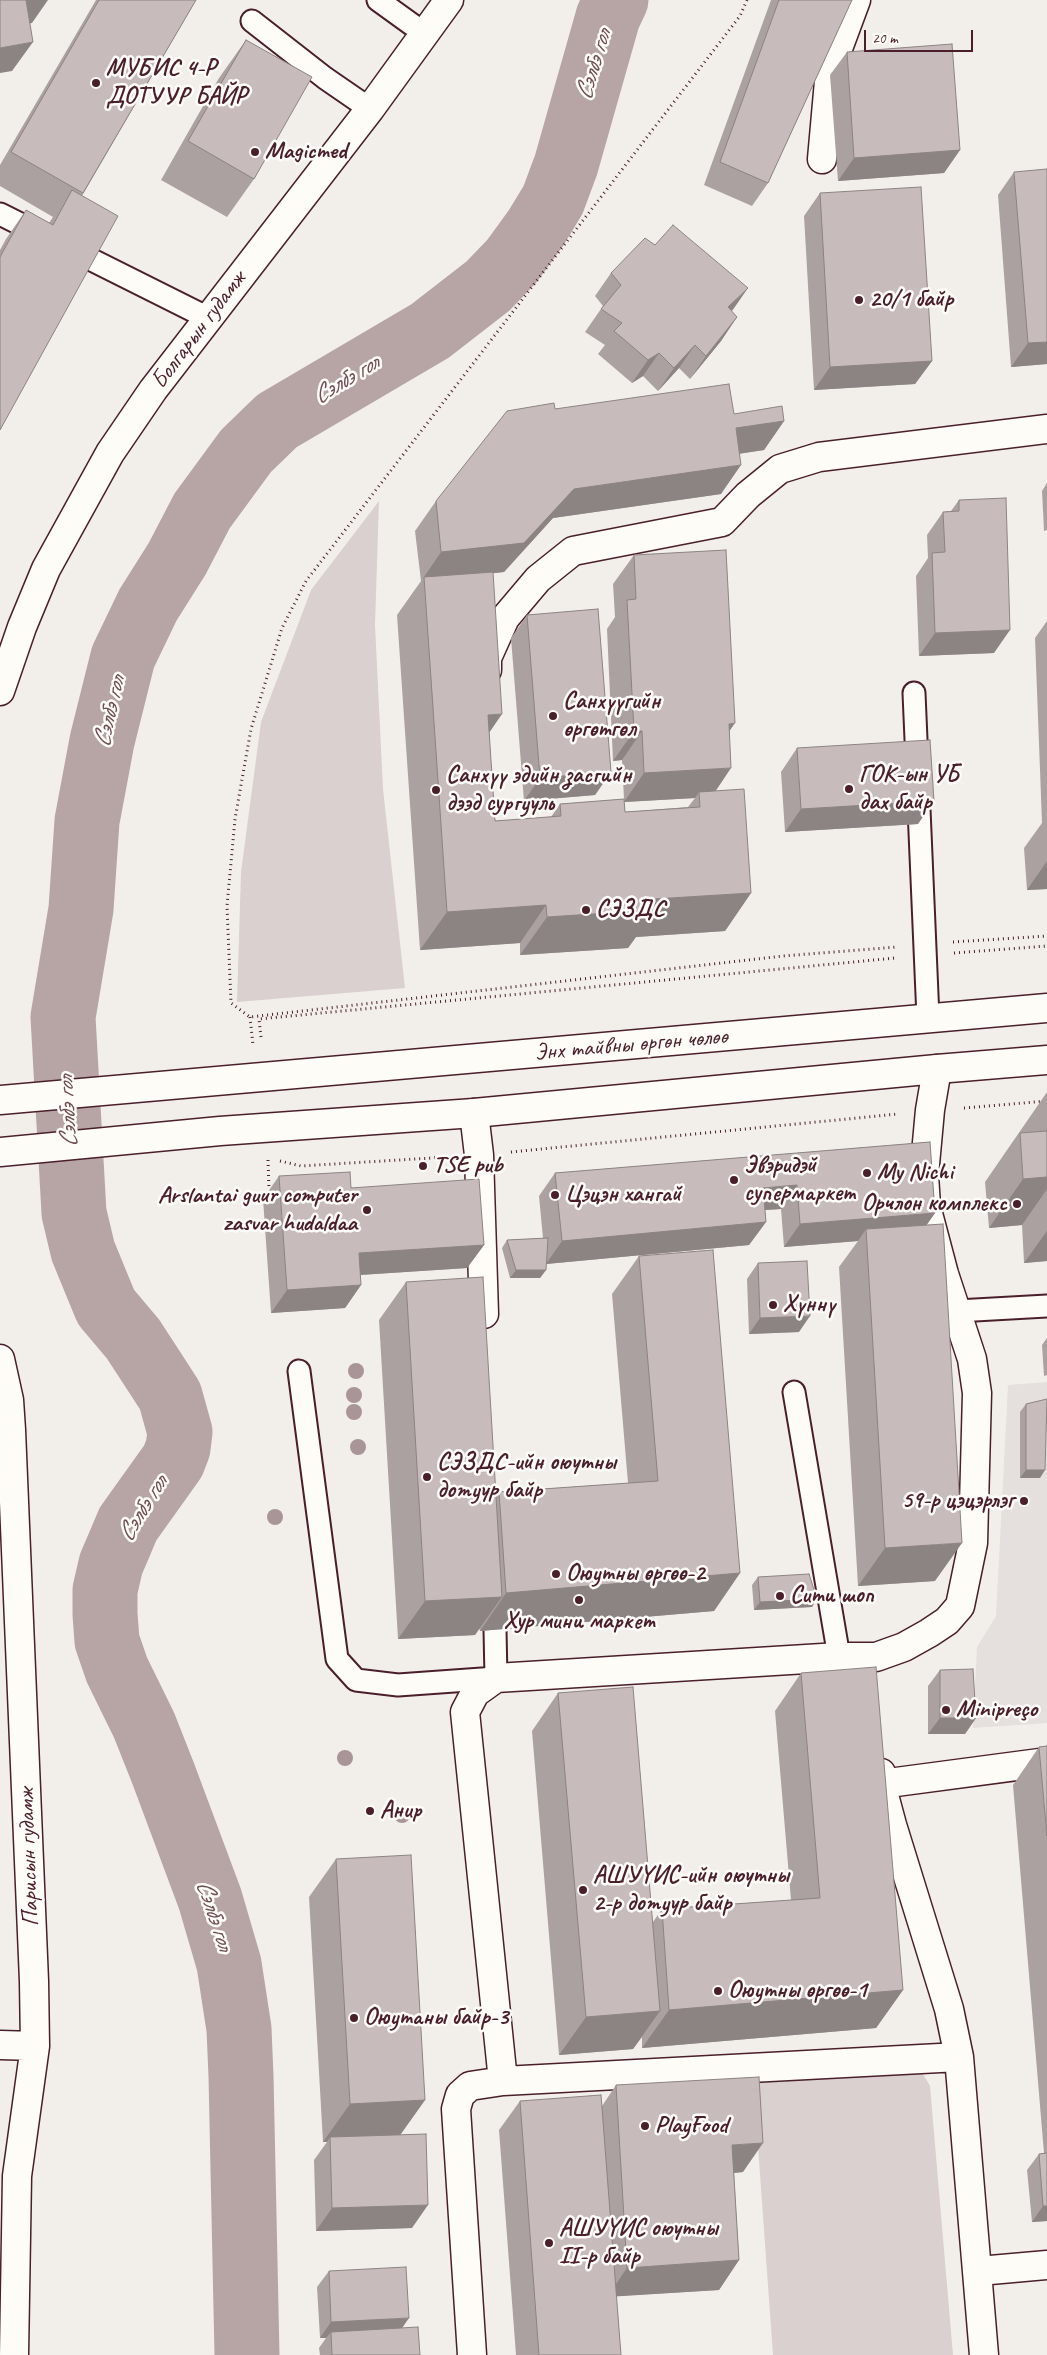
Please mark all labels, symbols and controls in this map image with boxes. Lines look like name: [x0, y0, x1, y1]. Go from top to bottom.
scale bar: [867, 20, 976, 52]
water label: Сэлбэ гол: [569, 26, 619, 104]
text: 20 m: [872, 29, 898, 48]
place label: МУБИС 4-Р ДОТУУР БАЙР: [106, 55, 246, 111]
marker: МУБИС 4-Р ДОТУУР БАЙР: [90, 77, 102, 89]
place label: Magicmed: [265, 138, 347, 166]
marker: Magicmed: [249, 146, 261, 158]
street label: Болгарын гудамж: [145, 265, 253, 395]
place label: 20/1 байр: [869, 286, 953, 314]
marker: 20/1 байр: [853, 294, 865, 306]
water label: Сэлбэ гол: [308, 349, 384, 411]
water label: Сэлбэ гол: [87, 674, 133, 750]
place label: Санхүүгийн өргөтгөл: [563, 688, 660, 744]
marker: Санхүүгийн өргөтгөл: [547, 710, 559, 722]
place label: ГОК-ын УБ дах байр: [859, 761, 958, 817]
place label: Санхүү эдийн засгийн дээд сургууль: [446, 762, 632, 818]
marker: ГОК-ын УБ дах байр: [843, 783, 855, 795]
marker: Санхүү эдийн засгийн дээд сургууль: [430, 784, 442, 796]
place label: СЭЗДС: [596, 896, 665, 924]
marker: СЭЗДС: [580, 904, 592, 916]
street label: Энх тайвны өргөн чөлөө: [533, 1022, 729, 1068]
water label: Сэлбэ гол: [51, 1076, 85, 1148]
place label: TSE pub: [433, 1152, 503, 1180]
place label: Эвэридэй супермаркет: [744, 1152, 855, 1208]
place label: My Nichi: [877, 1159, 953, 1187]
marker: TSE pub: [417, 1160, 429, 1172]
marker: My Nichi: [861, 1167, 873, 1179]
marker: Эвэридэй супермаркет: [728, 1174, 740, 1186]
place label: Цэцэн хангай: [565, 1181, 681, 1209]
place label: Arslantai guur computer zasvar hudaldaa: [158, 1182, 357, 1238]
marker: Цэцэн хангай: [549, 1189, 561, 1201]
place label: Орчлон комплекс: [862, 1190, 1007, 1218]
marker: Орчлон комплекс: [1011, 1198, 1023, 1210]
marker: Arslantai guur computer zasvar hudaldaa: [361, 1204, 373, 1216]
place label: Хүннү: [783, 1291, 835, 1319]
marker: Хүннү: [767, 1299, 779, 1311]
place label: СЭЗДС-ийн оюутны дотуур байр: [437, 1449, 616, 1505]
water label: Сэлбэ гол: [111, 1471, 175, 1547]
marker: СЭЗДС-ийн оюутны дотуур байр: [421, 1471, 433, 1483]
place label: 59-р цэцэрлэг: [901, 1487, 1014, 1515]
marker: 59-р цэцэрлэг: [1018, 1495, 1030, 1507]
place label: Оюутны өргөө-2: [566, 1560, 705, 1588]
marker: Оюутны өргөө-2: [550, 1568, 562, 1580]
place label: Сити шоп: [790, 1582, 874, 1610]
marker: Сити шоп: [774, 1590, 786, 1602]
marker: Хур мини маркет: [573, 1594, 585, 1606]
place label: Хур мини маркет: [504, 1608, 654, 1636]
place label: Minipreço: [956, 1696, 1037, 1724]
marker: Minipreço: [940, 1704, 952, 1716]
street label: Парисын гудамж: [12, 1787, 46, 1927]
place label: Анир: [380, 1797, 422, 1825]
marker: Анир: [364, 1805, 376, 1817]
place label: АШУҮИС-ийн оюутны 2-р дотуур байр: [593, 1862, 789, 1918]
water label: Сэлбэ гол: [189, 1876, 239, 1954]
marker: АШУҮИС-ийн оюутны 2-р дотуур байр: [577, 1884, 589, 1896]
place label: Оюутны өргөө-1: [728, 1977, 867, 2005]
marker: Оюутны өргөө-1: [712, 1985, 724, 1997]
place label: Оюутаны байр-3: [364, 2004, 508, 2032]
marker: Оюутаны байр-3: [348, 2012, 360, 2024]
place label: PlayFood: [655, 2112, 728, 2140]
marker: PlayFood: [639, 2120, 651, 2132]
place label: АШУҮИС оюутны II-р байр: [559, 2215, 718, 2271]
marker: АШУҮИС оюутны II-р байр: [543, 2237, 555, 2249]

